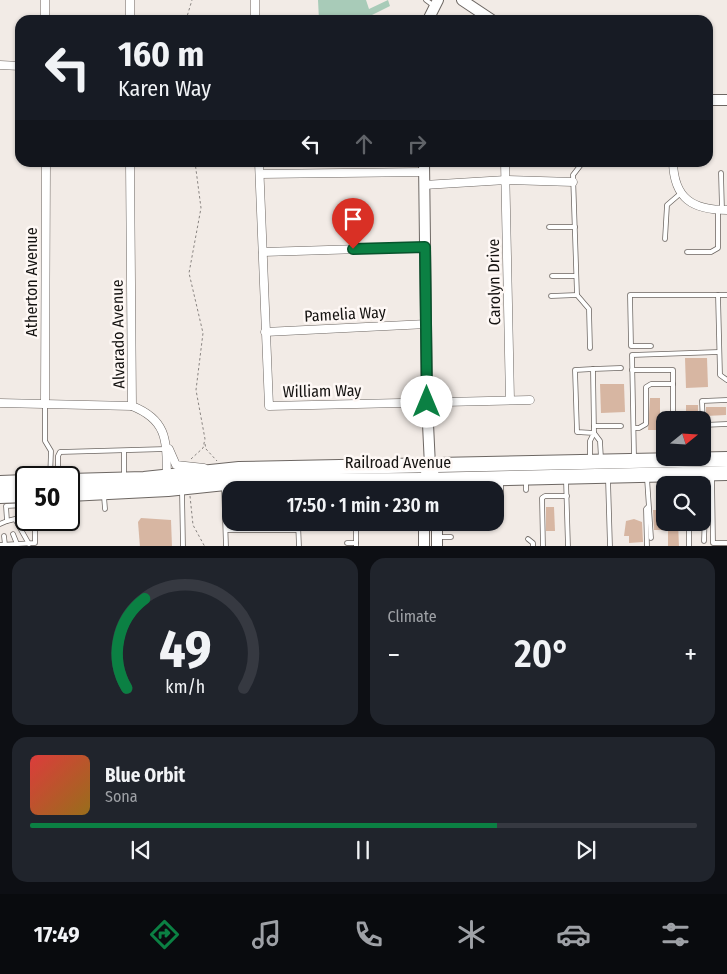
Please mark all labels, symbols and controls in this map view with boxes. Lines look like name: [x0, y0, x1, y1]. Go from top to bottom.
text: 160 m: [118, 33, 204, 75]
icon: left: [35, 35, 100, 100]
text: Karen Way: [118, 75, 211, 102]
icon: left: [297, 130, 325, 158]
icon: ahead: [350, 130, 378, 158]
icon: right: [403, 130, 431, 158]
pin: [332, 198, 374, 249]
icon: arrive: [339, 205, 367, 233]
street label: Atherton Avenue: [22, 227, 41, 337]
street label: Carolyn Drive: [484, 238, 504, 325]
street label: Alvarado Avenue: [108, 279, 128, 389]
street label: Pamelia Way: [304, 302, 387, 326]
position arrow: [400, 375, 452, 427]
street label: William Way: [283, 381, 362, 401]
north arrow: [656, 411, 711, 466]
map controls: [656, 411, 711, 531]
street label: Railroad Avenue: [345, 453, 451, 472]
speed limit sign: 50: [15, 466, 80, 531]
button: search: [656, 476, 711, 531]
text: 17:50 · 1 min · 230 m: [287, 494, 439, 517]
text: Climate: [388, 607, 437, 626]
text: 49: [158, 618, 211, 681]
text: 20°: [514, 631, 570, 677]
text: −: [388, 638, 400, 671]
text: +: [684, 638, 697, 671]
text: km/h: [165, 676, 205, 698]
text: Blue Orbit: [105, 764, 185, 787]
text: Sona: [105, 787, 138, 806]
icon: previous: [127, 836, 155, 864]
icon: pause: [349, 836, 377, 864]
icon: next: [572, 836, 600, 864]
icon: directions: [147, 917, 182, 952]
icon: music: [249, 917, 284, 952]
icon: phone: [351, 917, 386, 952]
icon: climate: [454, 917, 489, 952]
icon: car: [556, 917, 591, 952]
icon: filters: [658, 917, 693, 952]
text: 17:49: [34, 921, 80, 948]

